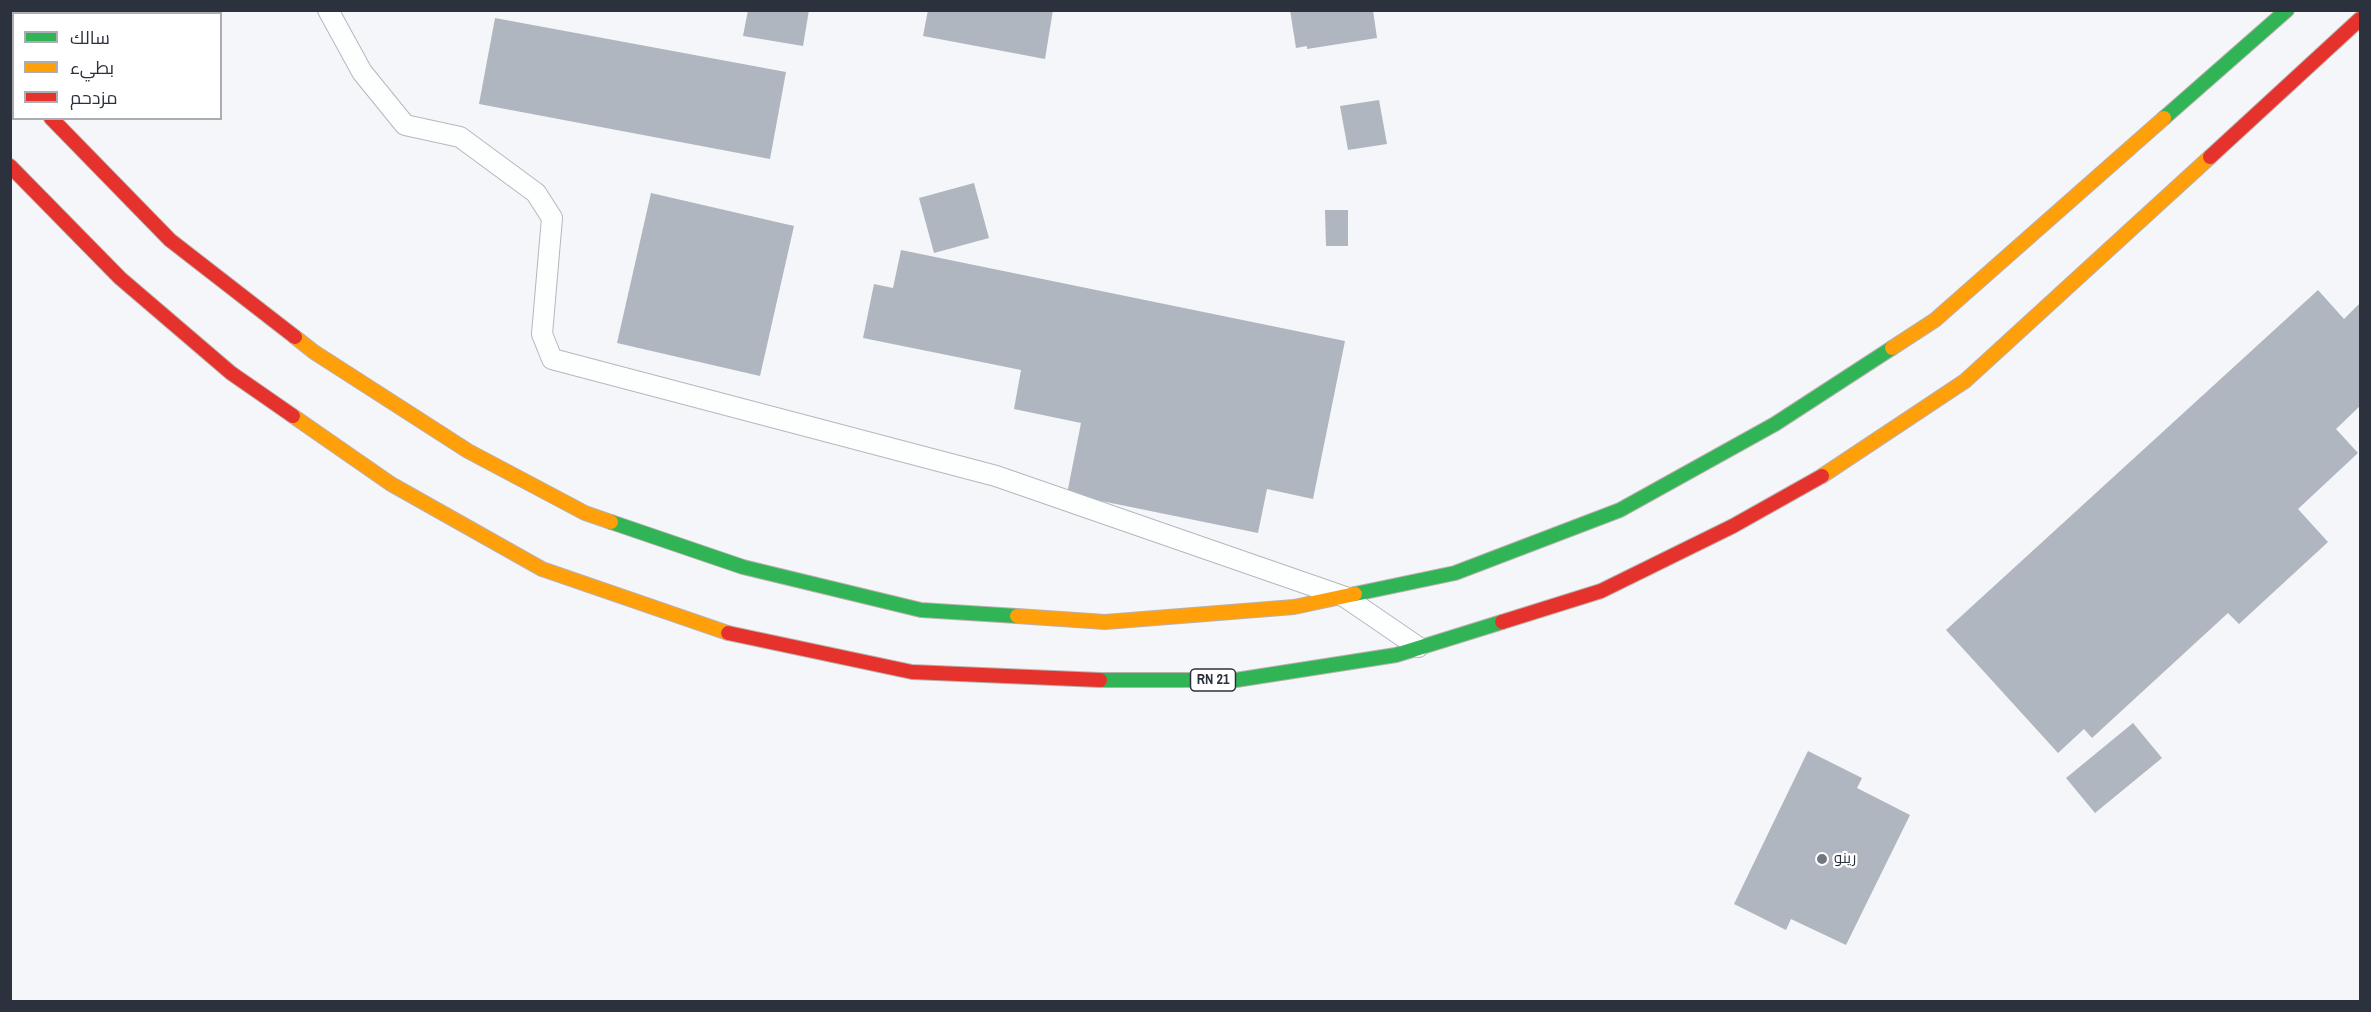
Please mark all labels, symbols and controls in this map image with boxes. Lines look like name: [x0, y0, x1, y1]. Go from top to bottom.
legend: [12, 12, 222, 120]
text: سالك: [70, 25, 110, 50]
text: بطيء: [70, 55, 114, 80]
text: مزدحم: [70, 85, 118, 110]
road number: RN 21: [1190, 669, 1236, 691]
place label: رينو: [1834, 850, 1856, 868]
marker: رينو: [1815, 852, 1829, 866]

